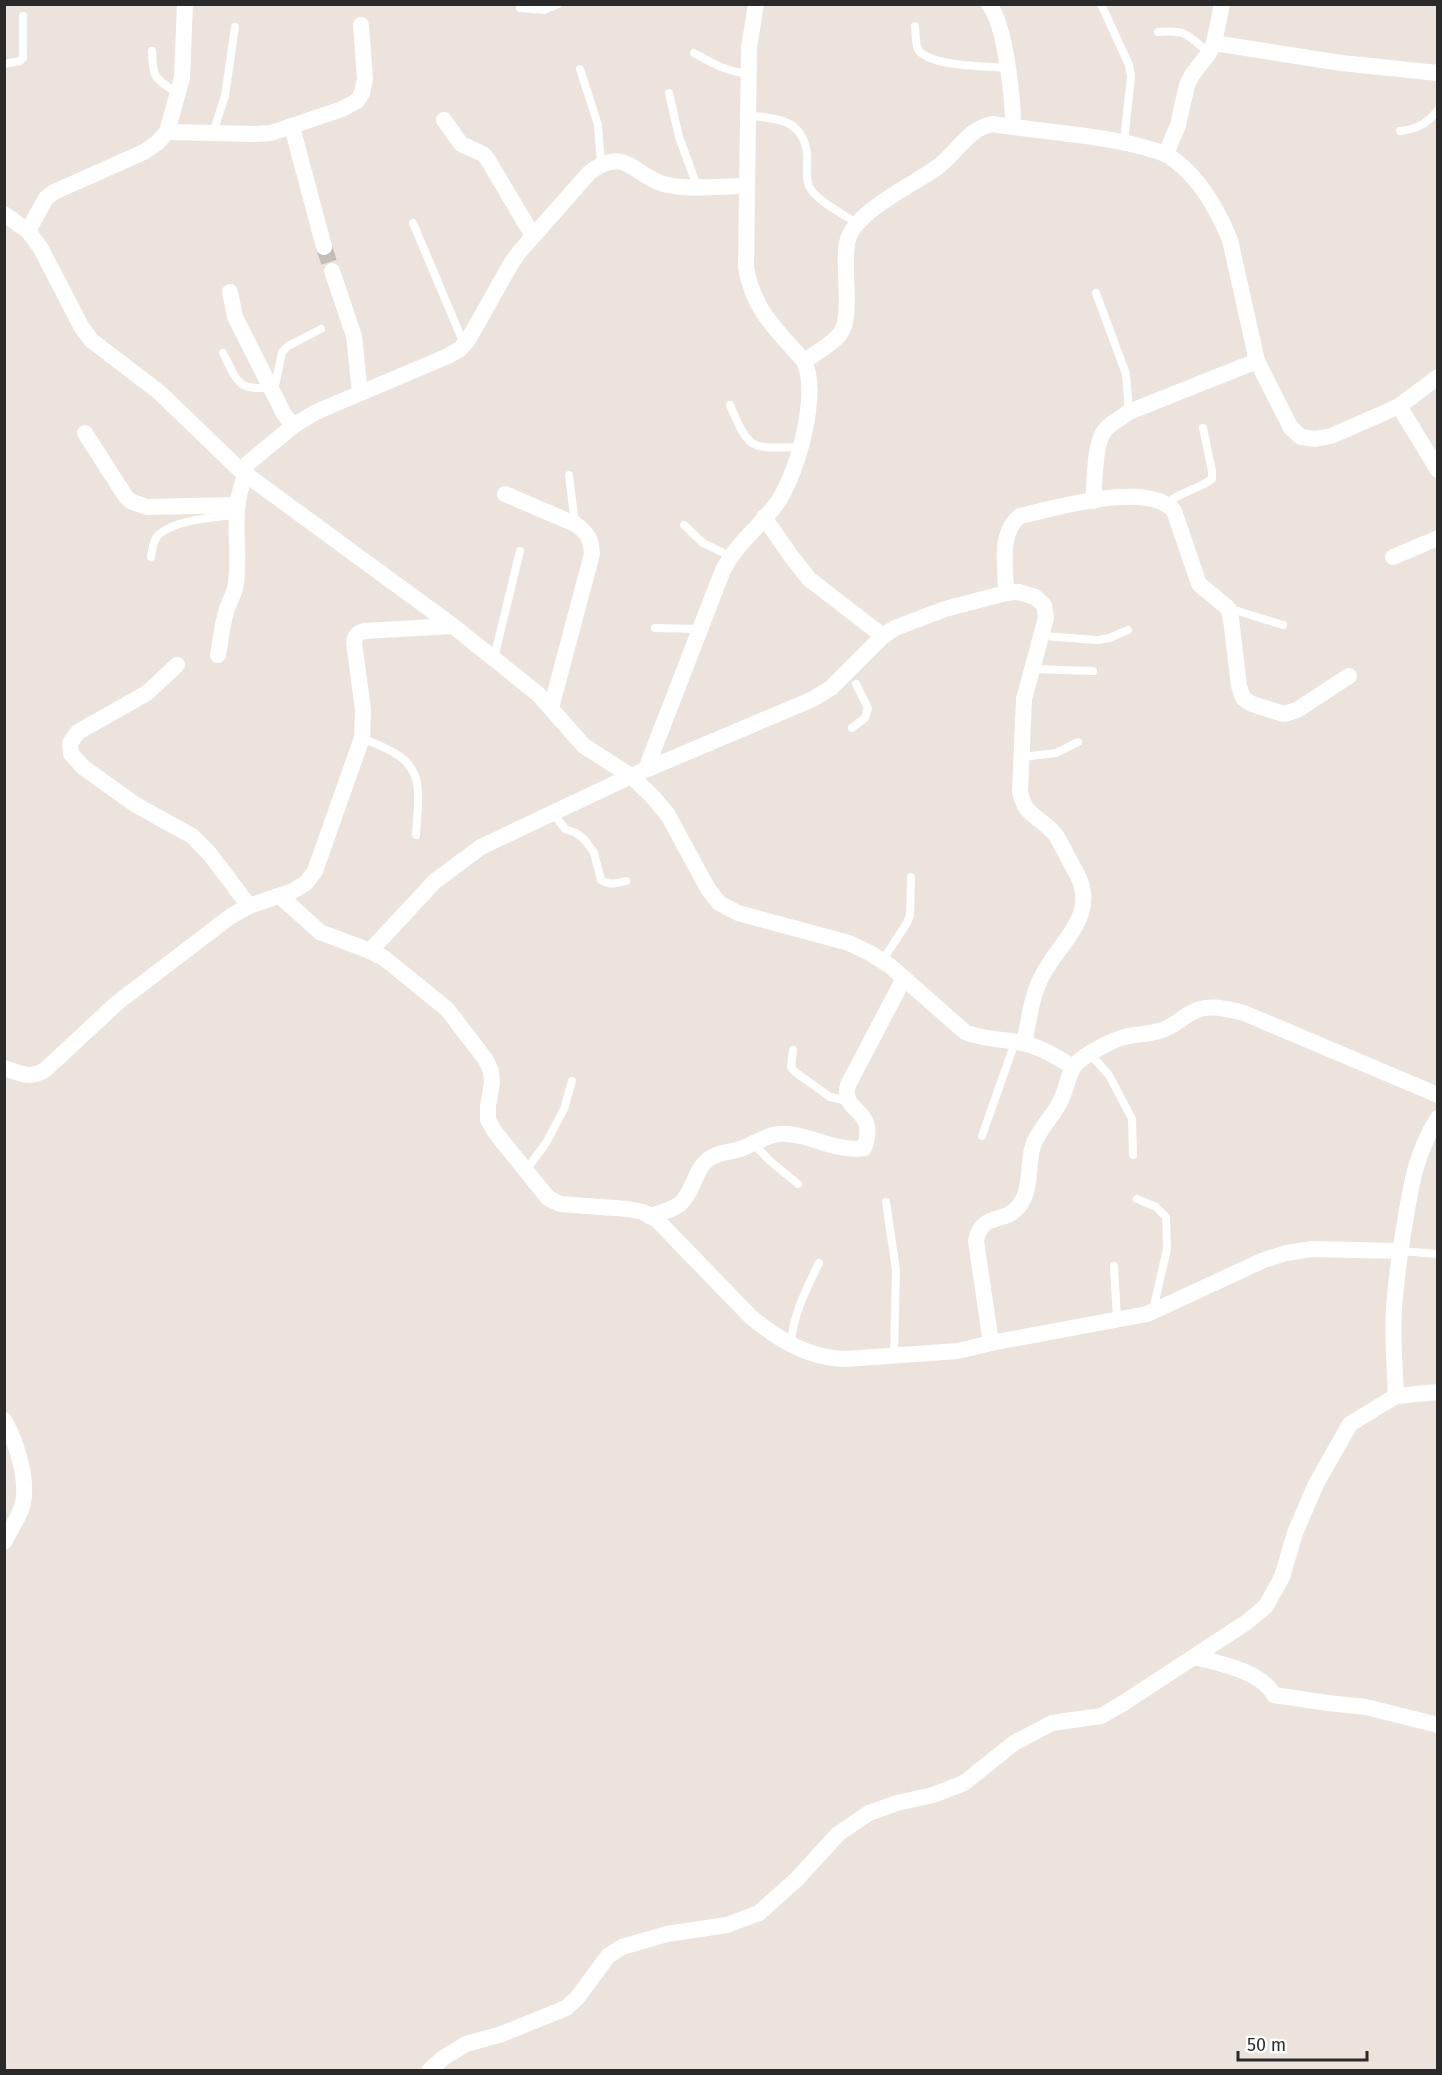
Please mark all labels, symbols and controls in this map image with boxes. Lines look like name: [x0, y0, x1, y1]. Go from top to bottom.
scale bar: [1238, 2024, 1367, 2062]
text: 50 m: [1247, 2034, 1286, 2056]

